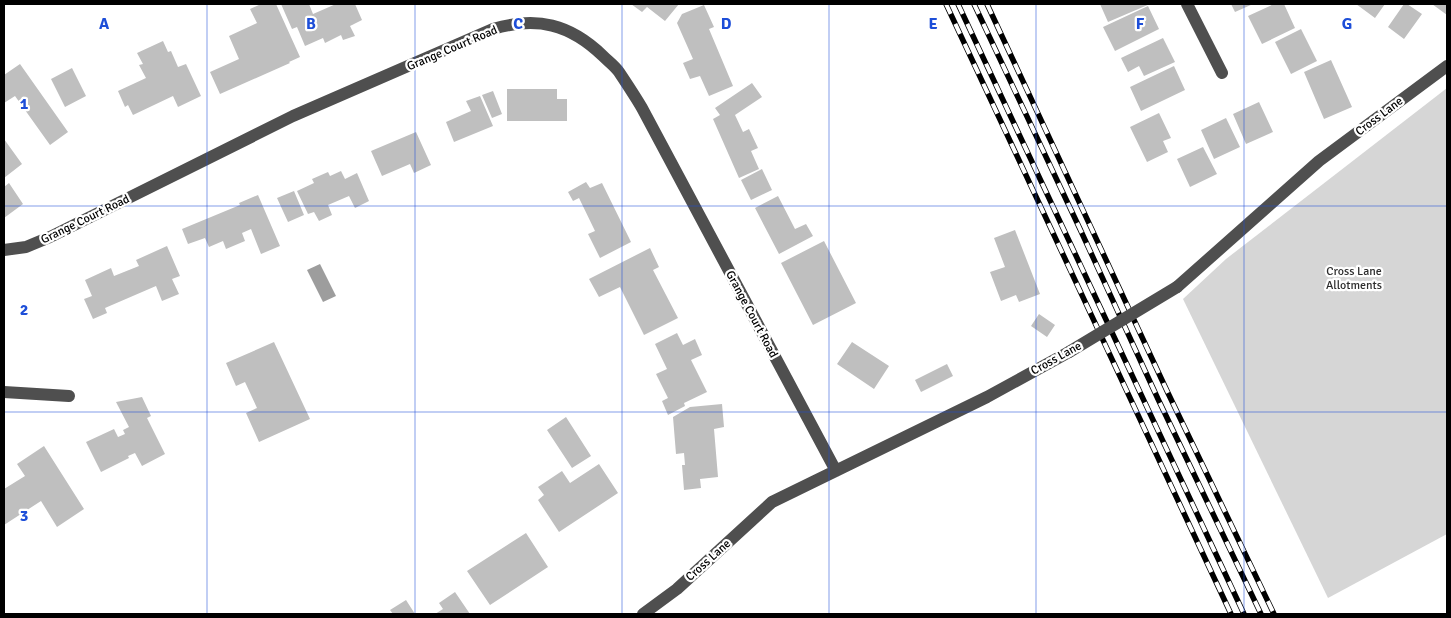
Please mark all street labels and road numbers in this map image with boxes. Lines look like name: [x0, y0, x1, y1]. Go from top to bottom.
street label: Grange Court Road: [405, 23, 500, 74]
street label: Cross Lane: [1353, 94, 1406, 139]
street label: Grange Court Road: [38, 191, 132, 247]
street label: Grange Court Road: [722, 268, 781, 360]
street label: Cross Lane: [1028, 338, 1084, 378]
street label: Cross Lane: [683, 536, 734, 585]

